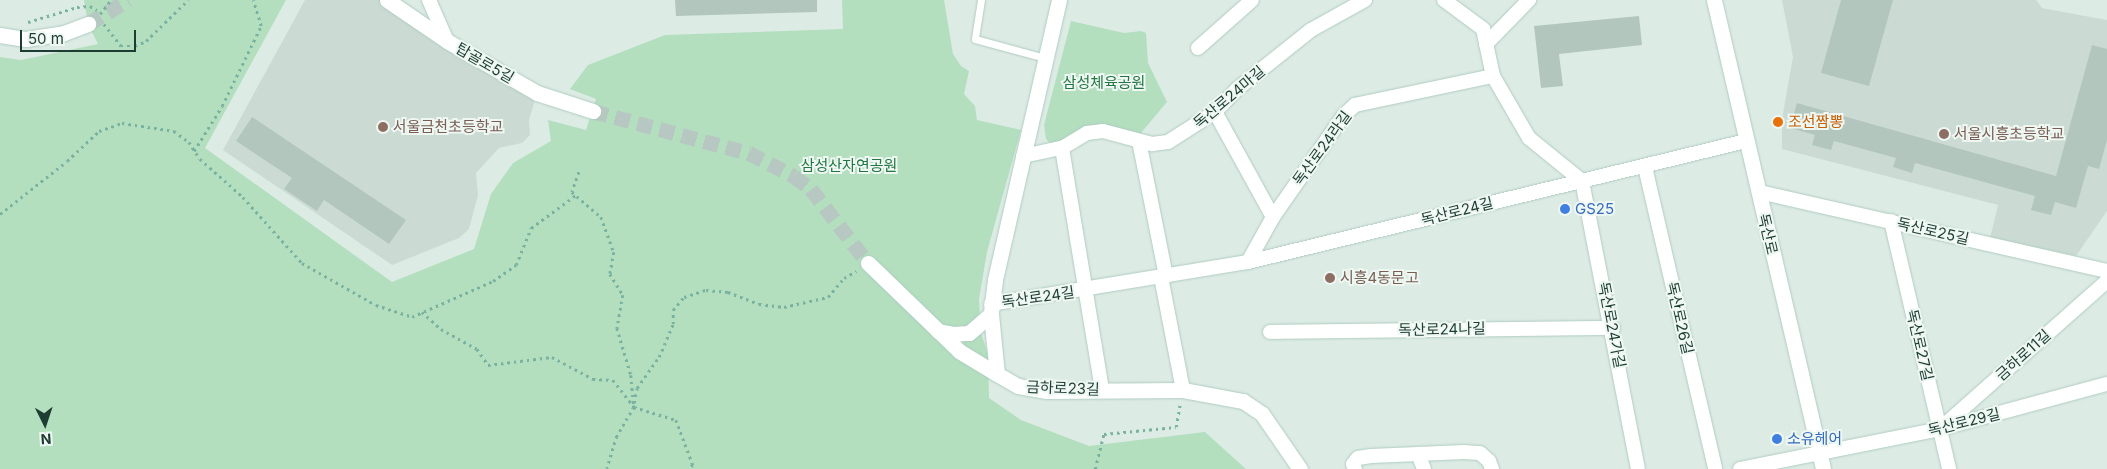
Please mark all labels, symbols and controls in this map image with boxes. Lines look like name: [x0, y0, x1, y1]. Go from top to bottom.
scale bar: [22, 20, 139, 52]
text: 50 m: [28, 29, 64, 48]
street label: 탑골로5길: [453, 39, 517, 87]
street label: 독산로24마길: [1190, 62, 1268, 132]
park label: 삼성체육공원: [1063, 74, 1145, 92]
street label: 독산로24라길: [1289, 107, 1355, 189]
place label: 조선짬뽕: [1788, 113, 1843, 131]
marker: 조선짬뽕: [1772, 116, 1784, 128]
place label: 서울금천초등학교: [393, 118, 503, 136]
marker: 서울금천초등학교: [377, 121, 389, 133]
place label: 서울시흥초등학교: [1954, 125, 2064, 143]
marker: 서울시흥초등학교: [1938, 128, 1950, 140]
park label: 삼성산자연공원: [801, 157, 897, 175]
street label: 독산로24길: [1419, 193, 1495, 229]
place label: GS25: [1575, 200, 1614, 218]
marker: GS25: [1559, 203, 1571, 215]
street label: 독산로: [1755, 212, 1781, 256]
street label: 독산로25길: [1895, 214, 1971, 248]
place label: 시흥4동문고: [1340, 269, 1419, 287]
marker: 시흥4동문고: [1324, 272, 1336, 284]
street label: 독산로24가길: [1595, 280, 1629, 370]
street label: 독산로26길: [1663, 280, 1697, 356]
street label: 독산로24길: [1000, 283, 1076, 311]
street label: 독산로27길: [1903, 307, 1937, 383]
street label: 독산로24나길: [1398, 319, 1486, 339]
street label: 금하로11길: [1992, 326, 2054, 384]
street label: 금하로23길: [1026, 378, 1100, 398]
north arrow: [20, 399, 70, 449]
street label: 독산로29길: [1926, 404, 2002, 440]
place label: 소유헤어: [1787, 430, 1842, 448]
text: N: [40, 431, 52, 448]
marker: 소유헤어: [1771, 433, 1783, 445]

